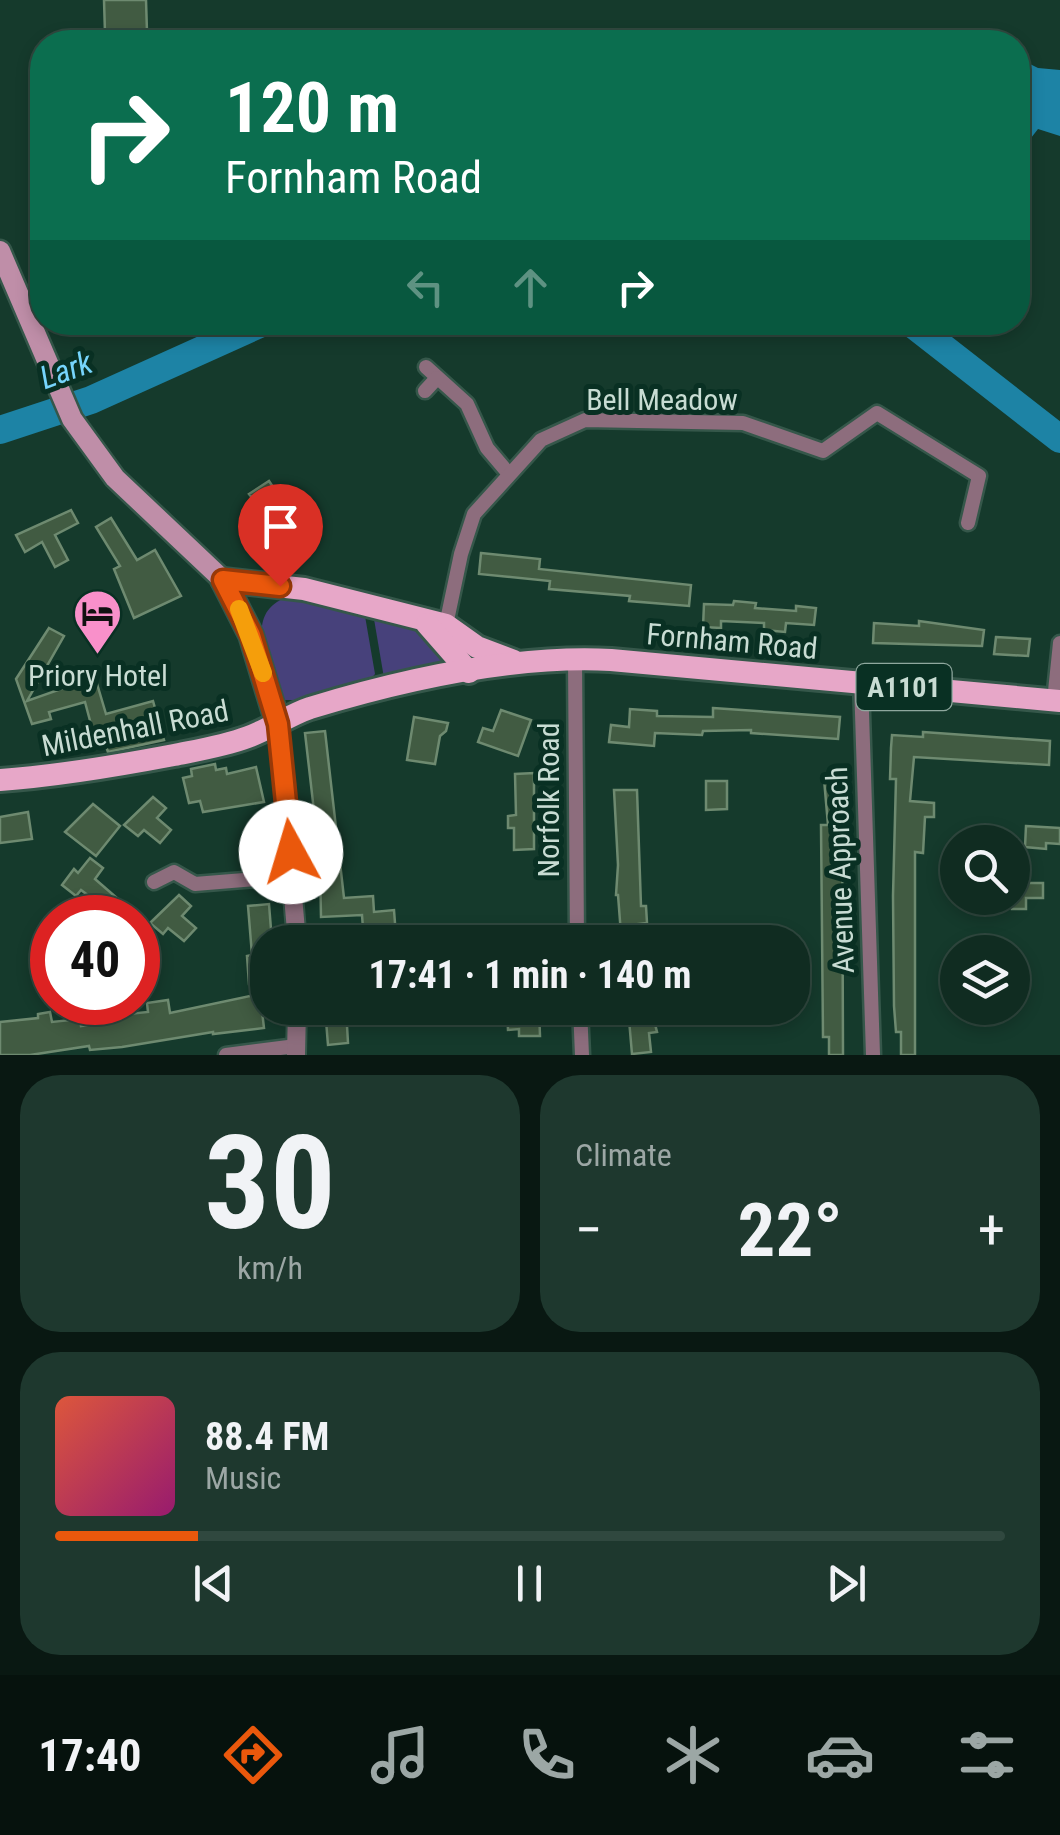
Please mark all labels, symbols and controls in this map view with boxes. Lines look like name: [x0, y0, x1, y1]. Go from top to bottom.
text: 120 m: [225, 67, 399, 149]
icon: right: [60, 70, 190, 200]
text: Fornham Road: [225, 151, 482, 204]
icon: left: [398, 260, 453, 315]
icon: ahead: [503, 260, 558, 315]
icon: right: [608, 260, 663, 315]
water label: Lark: [35, 343, 98, 397]
street label: Bell Meadow: [586, 382, 738, 417]
pin: [238, 484, 323, 587]
icon: arrive: [253, 499, 308, 554]
hotel icon: Priory Hotel: [72, 588, 124, 656]
street label: Fornham Road: [645, 616, 819, 666]
place label: Priory Hotel: [28, 658, 168, 693]
road number: A1101: [856, 664, 952, 710]
street label: Mildenhall Road: [39, 693, 231, 763]
street label: Norfolk Road: [531, 722, 566, 878]
street label: Avenue Approach: [819, 766, 861, 974]
position arrow: [239, 800, 343, 904]
map controls: [940, 825, 1030, 1025]
button: search: [940, 825, 1030, 915]
speed limit sign: 40: [30, 895, 160, 1025]
button: layers: [940, 935, 1030, 1025]
text: 17:41 · 1 min · 140 m: [369, 953, 691, 997]
text: 30: [204, 1107, 336, 1260]
text: Climate: [575, 1136, 672, 1174]
text: 22°: [738, 1186, 843, 1274]
text: −: [575, 1198, 603, 1262]
text: +: [978, 1198, 1005, 1262]
text: km/h: [237, 1249, 303, 1287]
text: 88.4 FM: [205, 1415, 329, 1459]
text: Music: [205, 1459, 281, 1497]
icon: previous: [186, 1556, 241, 1611]
icon: pause: [502, 1556, 557, 1611]
icon: next: [819, 1556, 874, 1611]
icon: directions: [218, 1720, 288, 1790]
icon: music: [365, 1720, 435, 1790]
icon: phone: [512, 1720, 582, 1790]
icon: climate: [658, 1720, 728, 1790]
icon: car: [805, 1720, 875, 1790]
icon: filters: [952, 1720, 1022, 1790]
text: 17:40: [38, 1729, 142, 1782]

